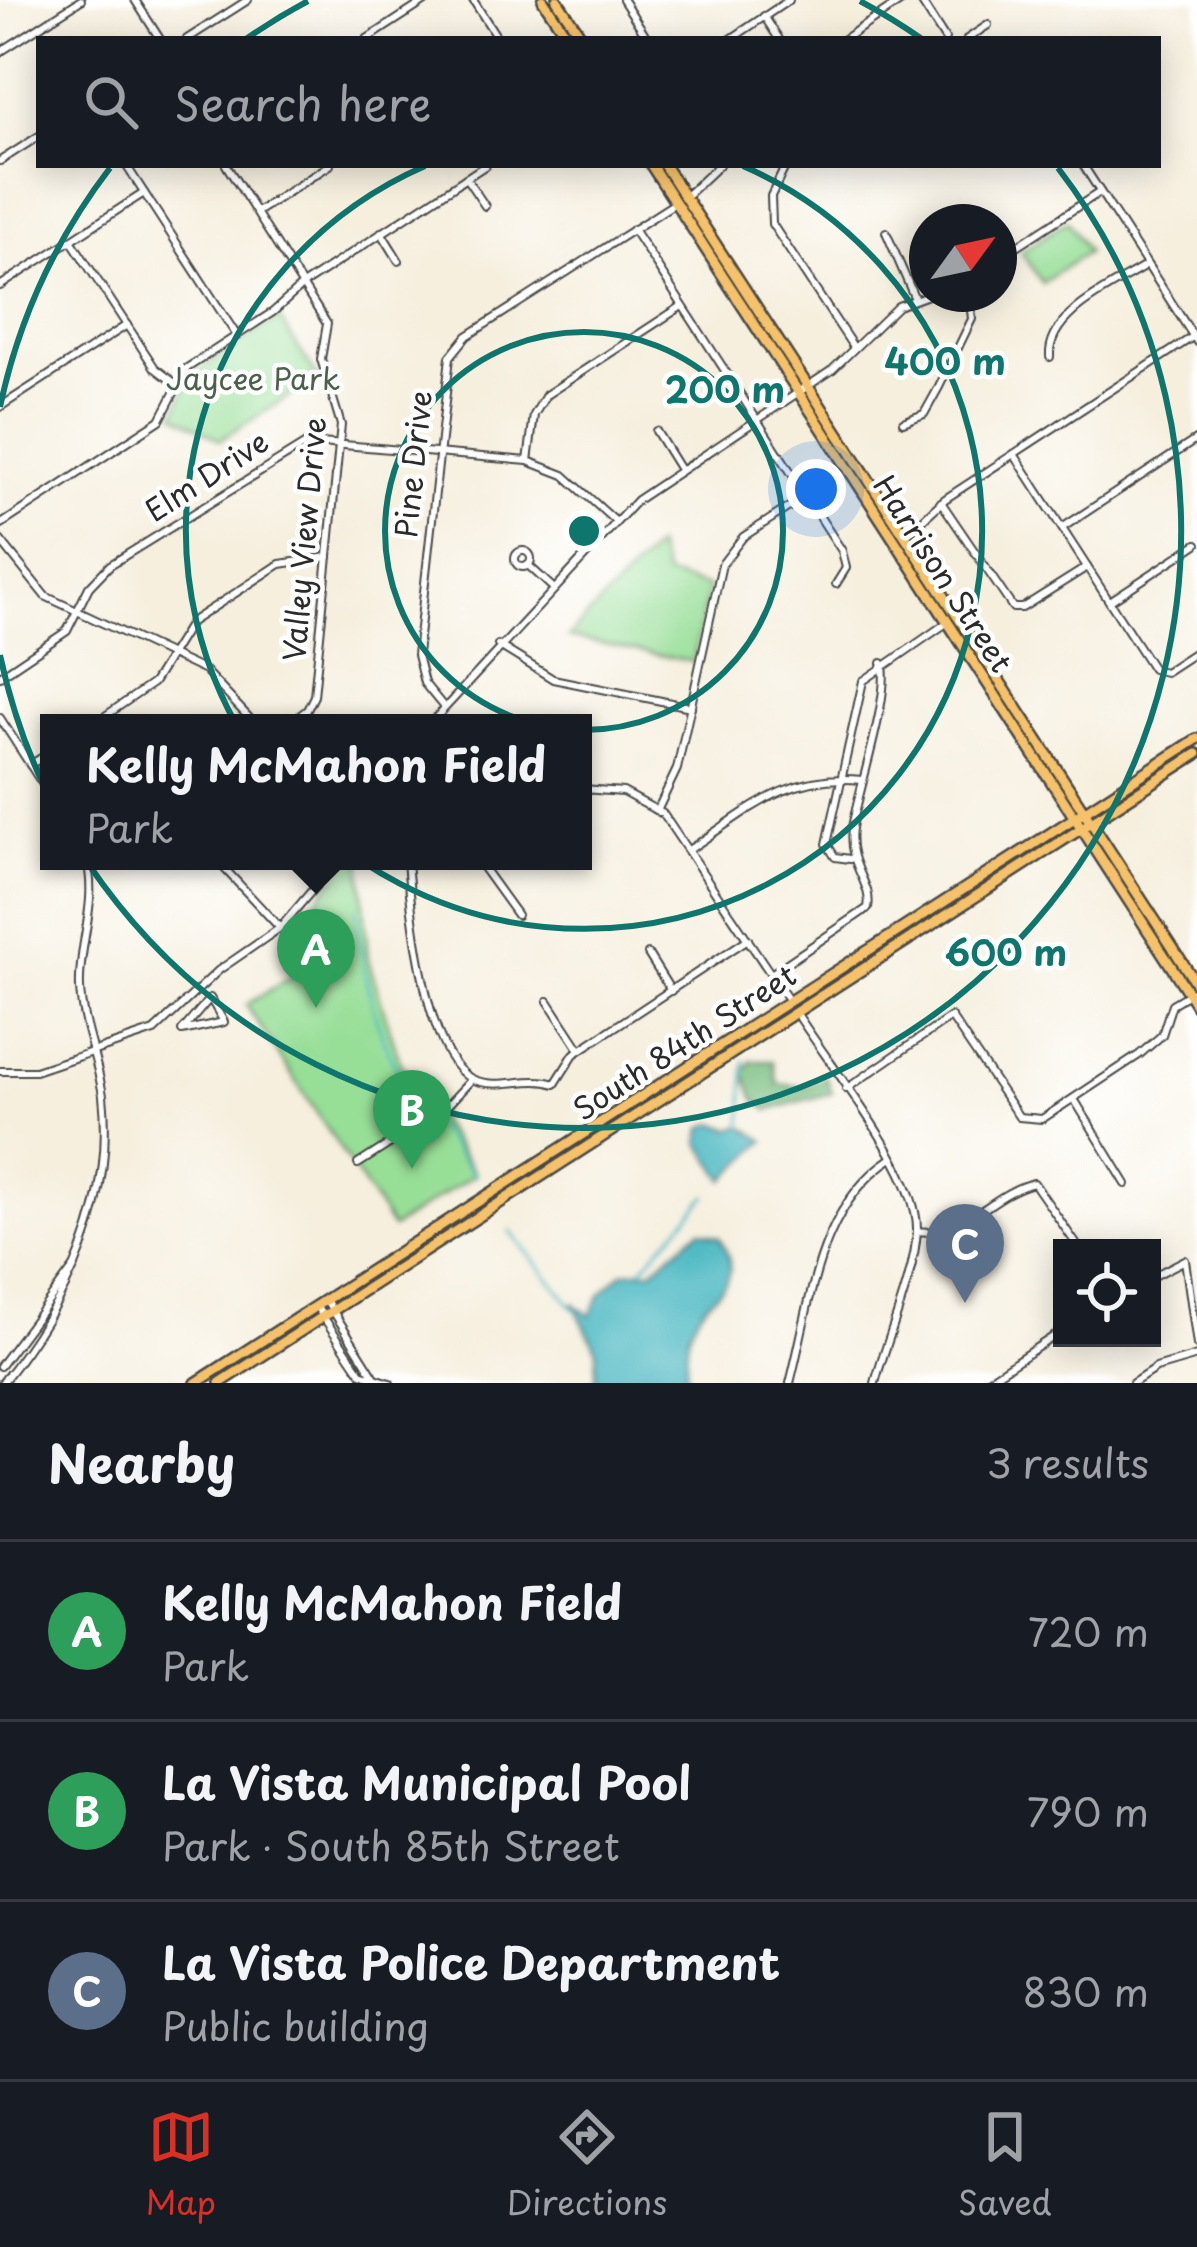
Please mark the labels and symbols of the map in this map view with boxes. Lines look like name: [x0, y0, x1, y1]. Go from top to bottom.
north arrow: [909, 204, 1017, 312]
text: 400 m: [884, 333, 1006, 387]
park label: Jaycee Park: [166, 355, 340, 400]
text: 200 m: [665, 361, 785, 415]
street label: Pine Drive: [382, 388, 442, 540]
street label: Valley View Drive: [270, 415, 336, 663]
street label: Elm Drive: [135, 418, 277, 532]
your location: [786, 459, 846, 519]
street label: Harrison Street: [863, 465, 1025, 681]
centre of rings: [563, 510, 605, 552]
pin: A: [277, 909, 355, 1008]
text: 600 m: [945, 924, 1067, 978]
street label: South 84th Street: [564, 952, 804, 1130]
pin: B: [373, 1070, 451, 1169]
pin: C: [926, 1204, 1004, 1303]

